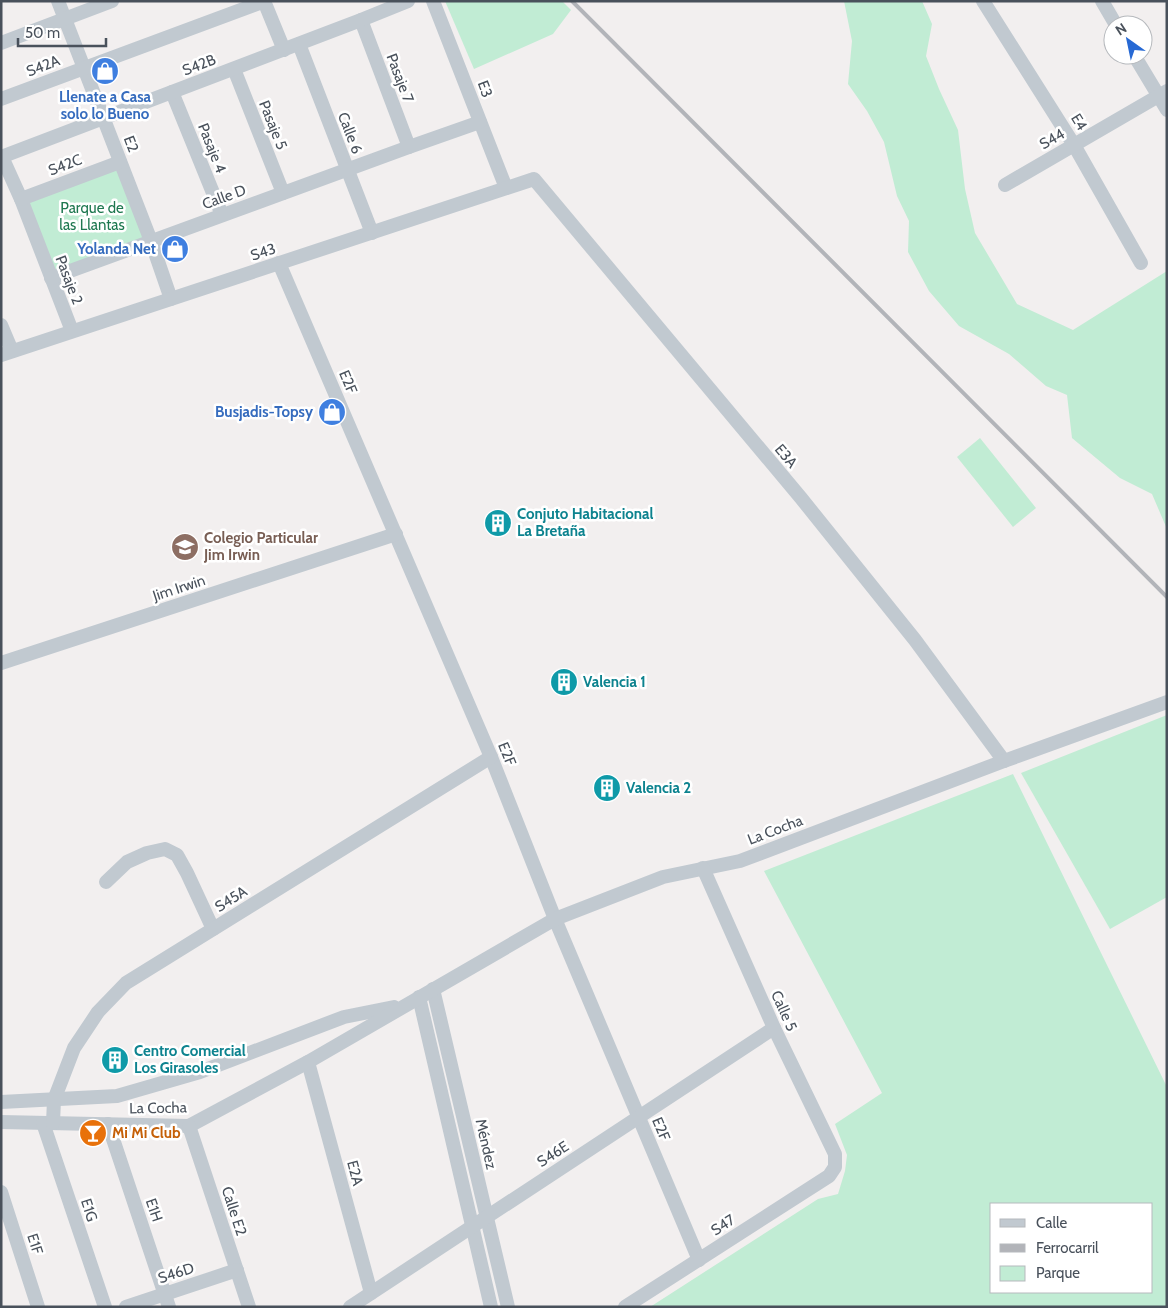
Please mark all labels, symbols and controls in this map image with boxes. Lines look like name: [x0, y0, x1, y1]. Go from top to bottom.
scale bar: [18, 15, 105, 47]
north arrow: [1103, 15, 1153, 65]
text: N: [1112, 19, 1130, 39]
text: 50 m: [25, 24, 60, 42]
street label: S42B: [180, 50, 218, 80]
street label: S42A: [24, 51, 63, 81]
street label: Pasaje 7: [383, 51, 418, 105]
shop icon: Llenate a Casa solo lo Bueno: [90, 56, 120, 86]
street label: E3: [474, 78, 496, 100]
place label: Llenate a Casa solo lo Bueno: [59, 88, 152, 123]
street label: Pasaje 5: [255, 98, 291, 152]
street label: Calle 6: [334, 110, 366, 156]
street label: E4: [1067, 110, 1091, 134]
street label: Pasaje 4: [194, 121, 230, 176]
street label: S44: [1036, 125, 1068, 153]
street label: E2: [120, 133, 142, 155]
street label: S42C: [46, 150, 84, 180]
street label: Calle D: [200, 181, 248, 213]
park label: Parque de las Llantas: [59, 199, 125, 234]
shop icon: Yolanda Net: [160, 234, 190, 264]
street label: S43: [248, 239, 278, 265]
place label: Yolanda Net: [76, 240, 156, 258]
street label: Pasaje 2: [51, 253, 87, 307]
street label: E2F: [335, 367, 361, 397]
shop icon: Busjadis-Topsy: [317, 397, 347, 427]
place label: Busjadis-Topsy: [215, 403, 314, 421]
street label: E3A: [771, 440, 802, 472]
place label: Conjuto Habitacional La Bretaña: [517, 505, 654, 540]
building icon: Conjuto Habitacional La Bretaña: [483, 508, 513, 538]
place label: Colegio Particular Jim Irwin: [203, 529, 318, 564]
school or university icon: Colegio Particular Jim Irwin: [170, 532, 200, 562]
street label: Jim Irwin: [149, 571, 208, 605]
building icon: Valencia 1: [549, 667, 579, 697]
place label: Valencia 1: [583, 673, 646, 691]
street label: E2F: [494, 739, 520, 769]
building icon: Valencia 2: [592, 773, 622, 803]
place label: Valencia 2: [626, 779, 691, 797]
street label: La Cocha: [745, 811, 806, 849]
street label: S45A: [211, 882, 251, 916]
street label: Calle 5: [767, 988, 801, 1034]
place label: Centro Comercial Los Girasoles: [134, 1042, 246, 1077]
building icon: Centro Comercial Los Girasoles: [100, 1045, 130, 1075]
street label: La Cocha: [129, 1098, 188, 1118]
street label: E2F: [648, 1114, 674, 1144]
street label: Méndez: [471, 1117, 501, 1171]
bar icon: Mi Mi Club: [78, 1118, 108, 1148]
place label: Mi Mi Club: [112, 1124, 181, 1142]
street label: S46E: [534, 1137, 572, 1171]
street label: E2A: [343, 1158, 367, 1188]
street label: Calle E2: [218, 1184, 250, 1238]
street label: E1G: [77, 1196, 101, 1224]
street label: E1H: [142, 1196, 166, 1224]
legend: [990, 1203, 1153, 1293]
street label: S47: [708, 1210, 739, 1239]
text: Calle: [1036, 1214, 1067, 1232]
street label: E1F: [23, 1231, 47, 1257]
text: Ferrocarril: [1036, 1239, 1099, 1257]
street label: S46D: [156, 1259, 196, 1287]
text: Parque: [1036, 1264, 1080, 1282]

